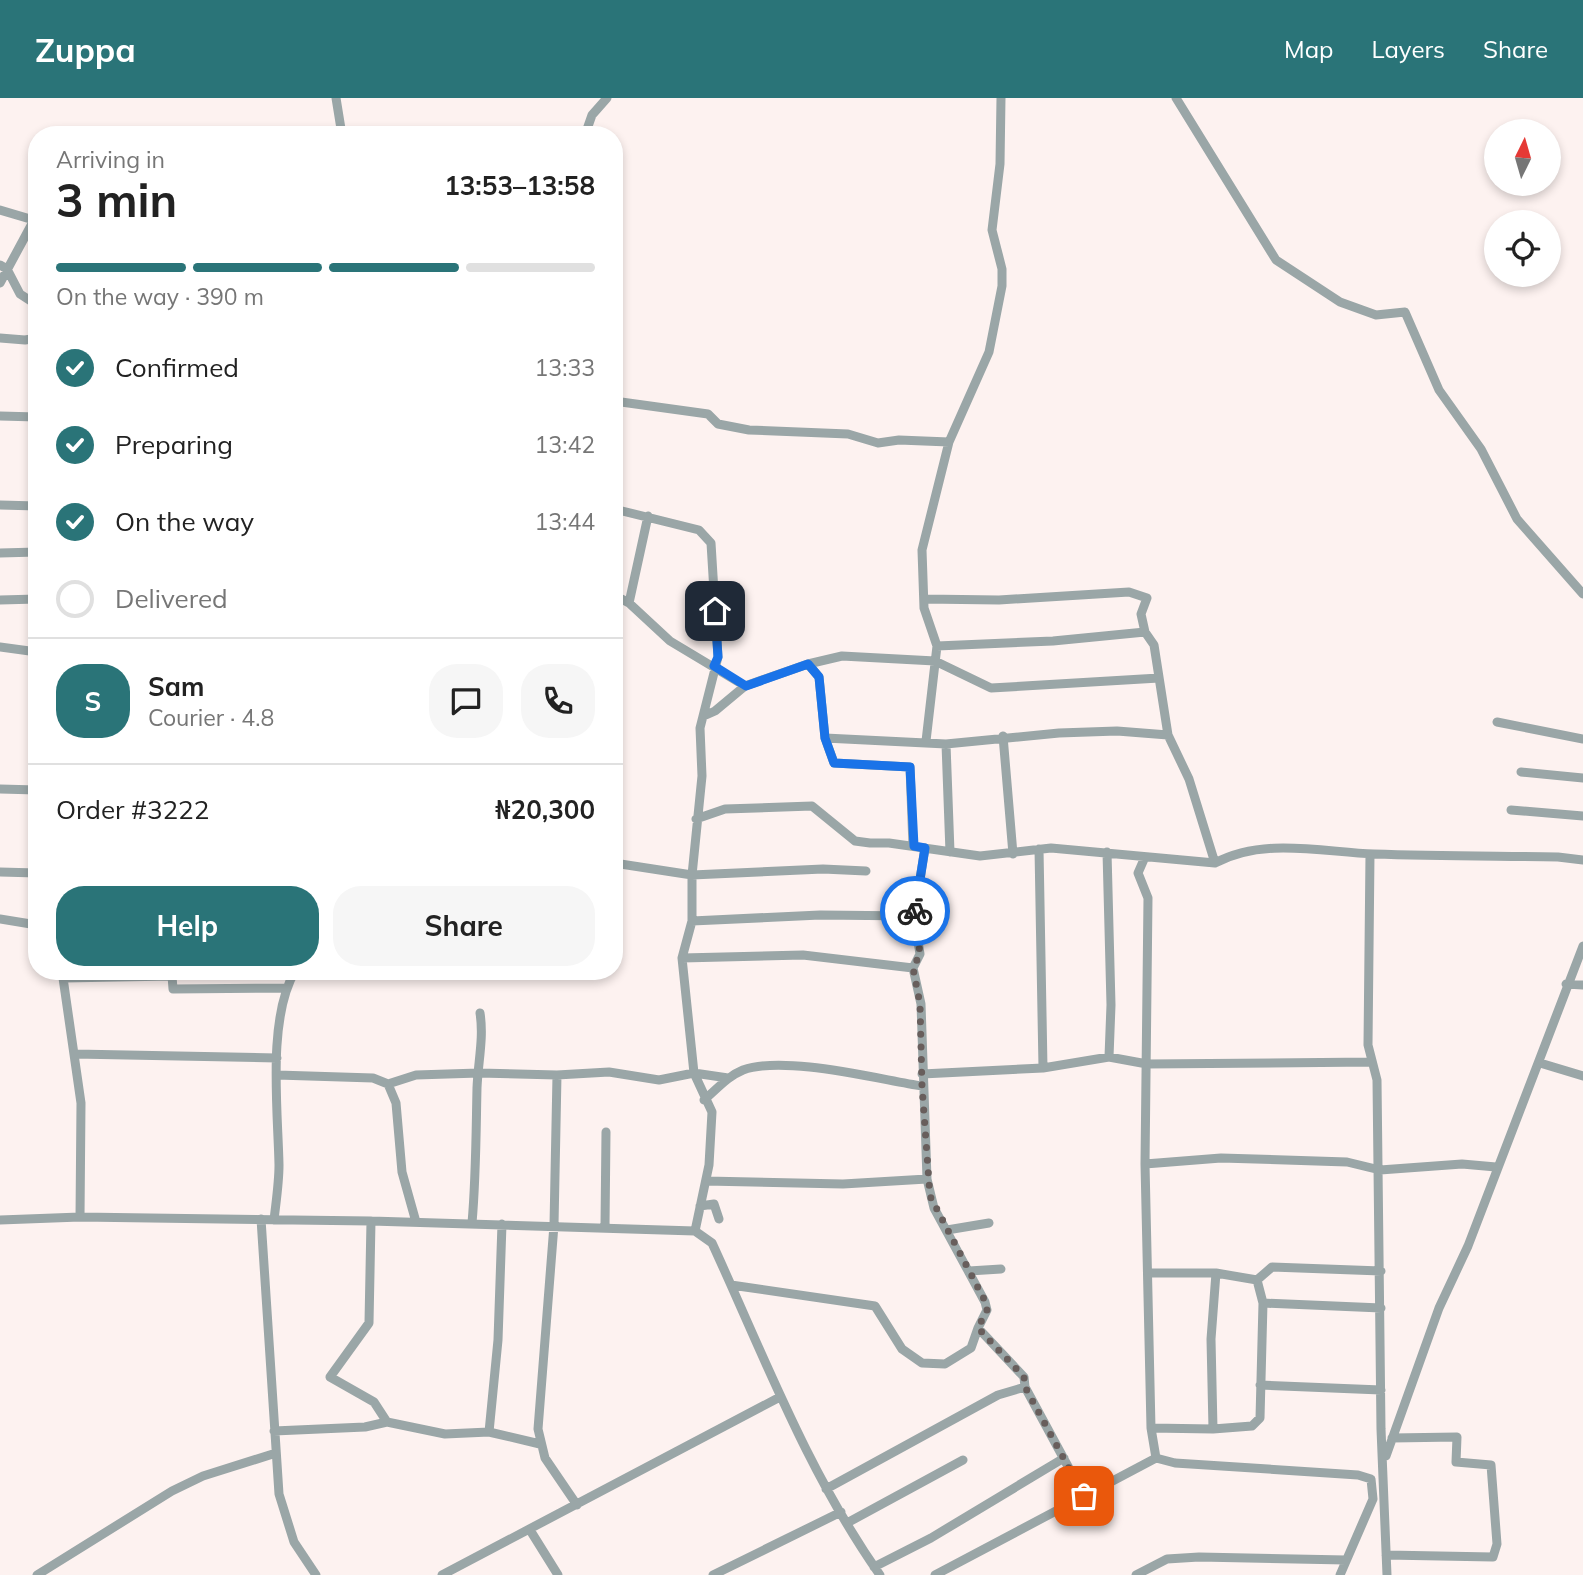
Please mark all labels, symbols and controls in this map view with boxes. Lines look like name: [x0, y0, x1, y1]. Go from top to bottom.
text: Zuppa: [35, 29, 136, 70]
text: Map: [1284, 34, 1333, 64]
text: Layers: [1371, 34, 1445, 64]
text: Share: [1483, 34, 1548, 64]
north arrow: [1484, 119, 1561, 196]
map controls: [1484, 119, 1561, 287]
text: Arriving in: [56, 145, 165, 174]
text: 13:53–13:58: [444, 169, 595, 202]
text: 3 min: [56, 171, 177, 229]
button: locate: [1484, 210, 1561, 287]
text: On the way · 390 m: [56, 282, 264, 311]
icon: check: [56, 349, 94, 387]
text: Confirmed: [115, 351, 239, 384]
text: 13:33: [535, 353, 595, 382]
icon: check: [56, 426, 94, 464]
text: Preparing: [115, 428, 233, 461]
text: 13:42: [535, 430, 595, 459]
icon: check: [56, 503, 94, 541]
text: On the way: [115, 505, 254, 538]
text: 13:44: [535, 507, 595, 536]
pin: [685, 581, 745, 641]
text: Delivered: [115, 582, 228, 615]
icon: home: [696, 592, 734, 630]
button: chat: [429, 664, 503, 738]
button: phone: [521, 664, 595, 738]
text: Sam: [148, 670, 204, 703]
text: S: [85, 685, 101, 718]
text: Courier · 4.8: [148, 703, 274, 732]
text: Order #3222: [56, 793, 209, 826]
text: ₦20,300: [495, 793, 595, 826]
courier: [880, 876, 950, 946]
button: Help: [56, 886, 319, 966]
button: Share: [333, 886, 595, 966]
icon: bike: [896, 892, 934, 930]
pin: [1054, 1466, 1114, 1526]
icon: bag: [1065, 1477, 1103, 1515]

